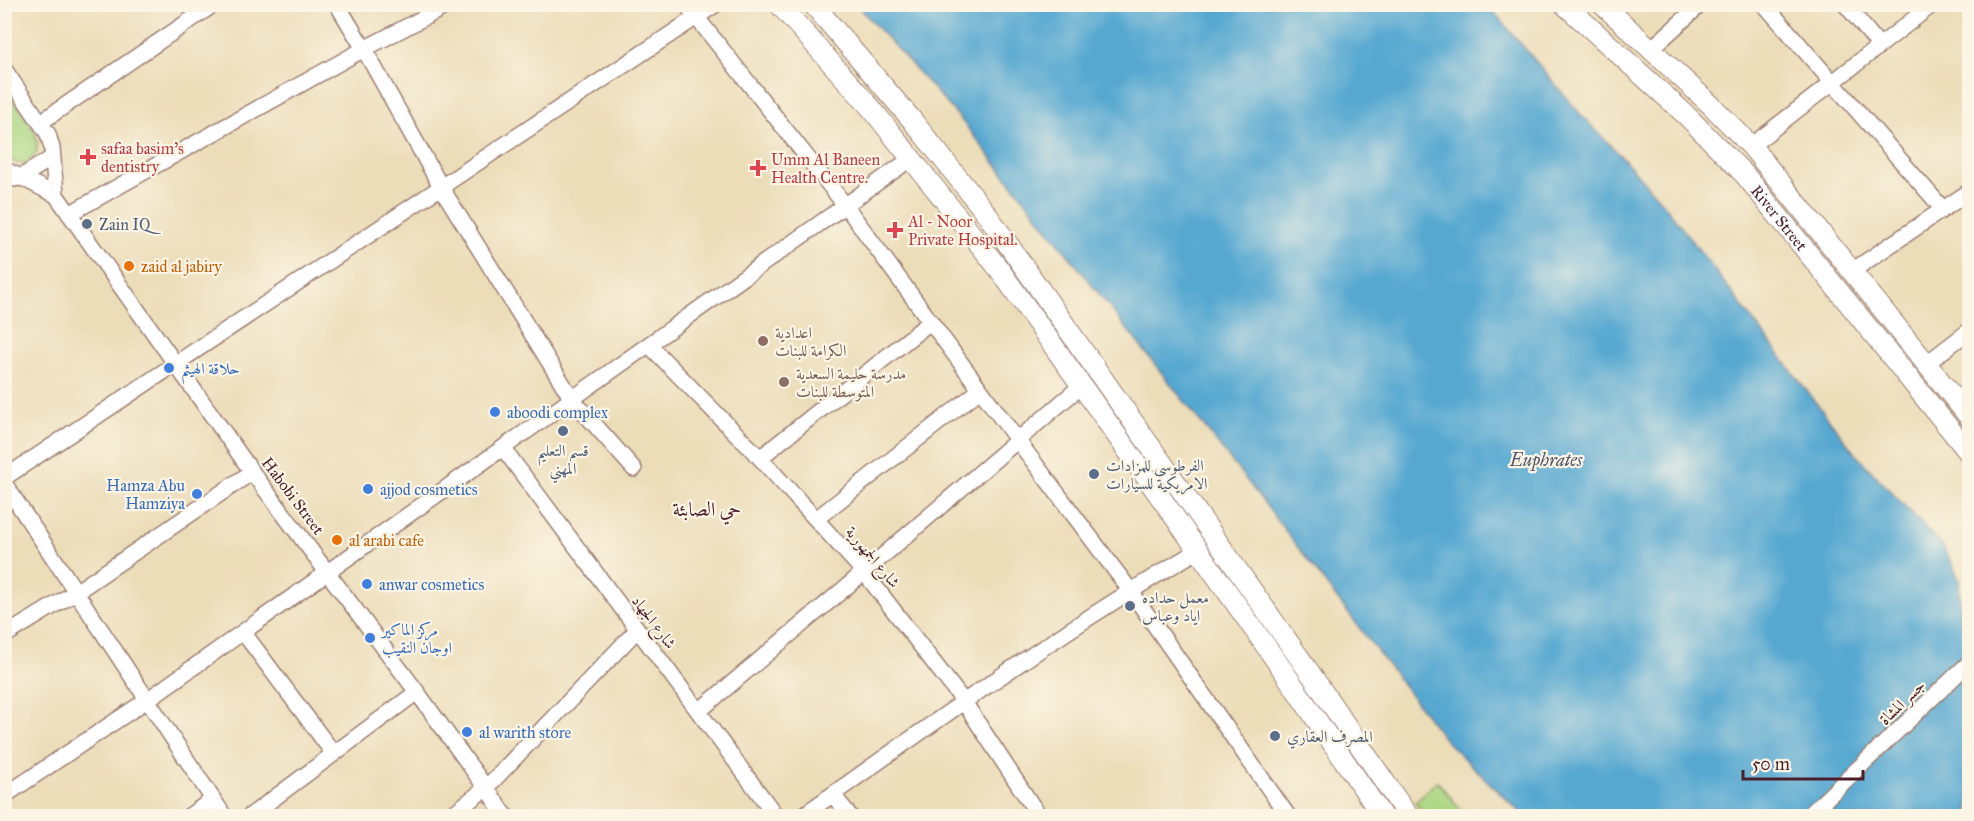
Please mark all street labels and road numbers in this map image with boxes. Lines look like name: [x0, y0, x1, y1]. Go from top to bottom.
street label: River Street: [1747, 181, 1812, 255]
street label: Habobi Street: [258, 454, 328, 539]
street label: شارع الجمهورية: [839, 522, 904, 594]
street label: شارع الجهاد: [625, 592, 680, 655]
street label: جسر المشاة: [1875, 675, 1930, 729]

